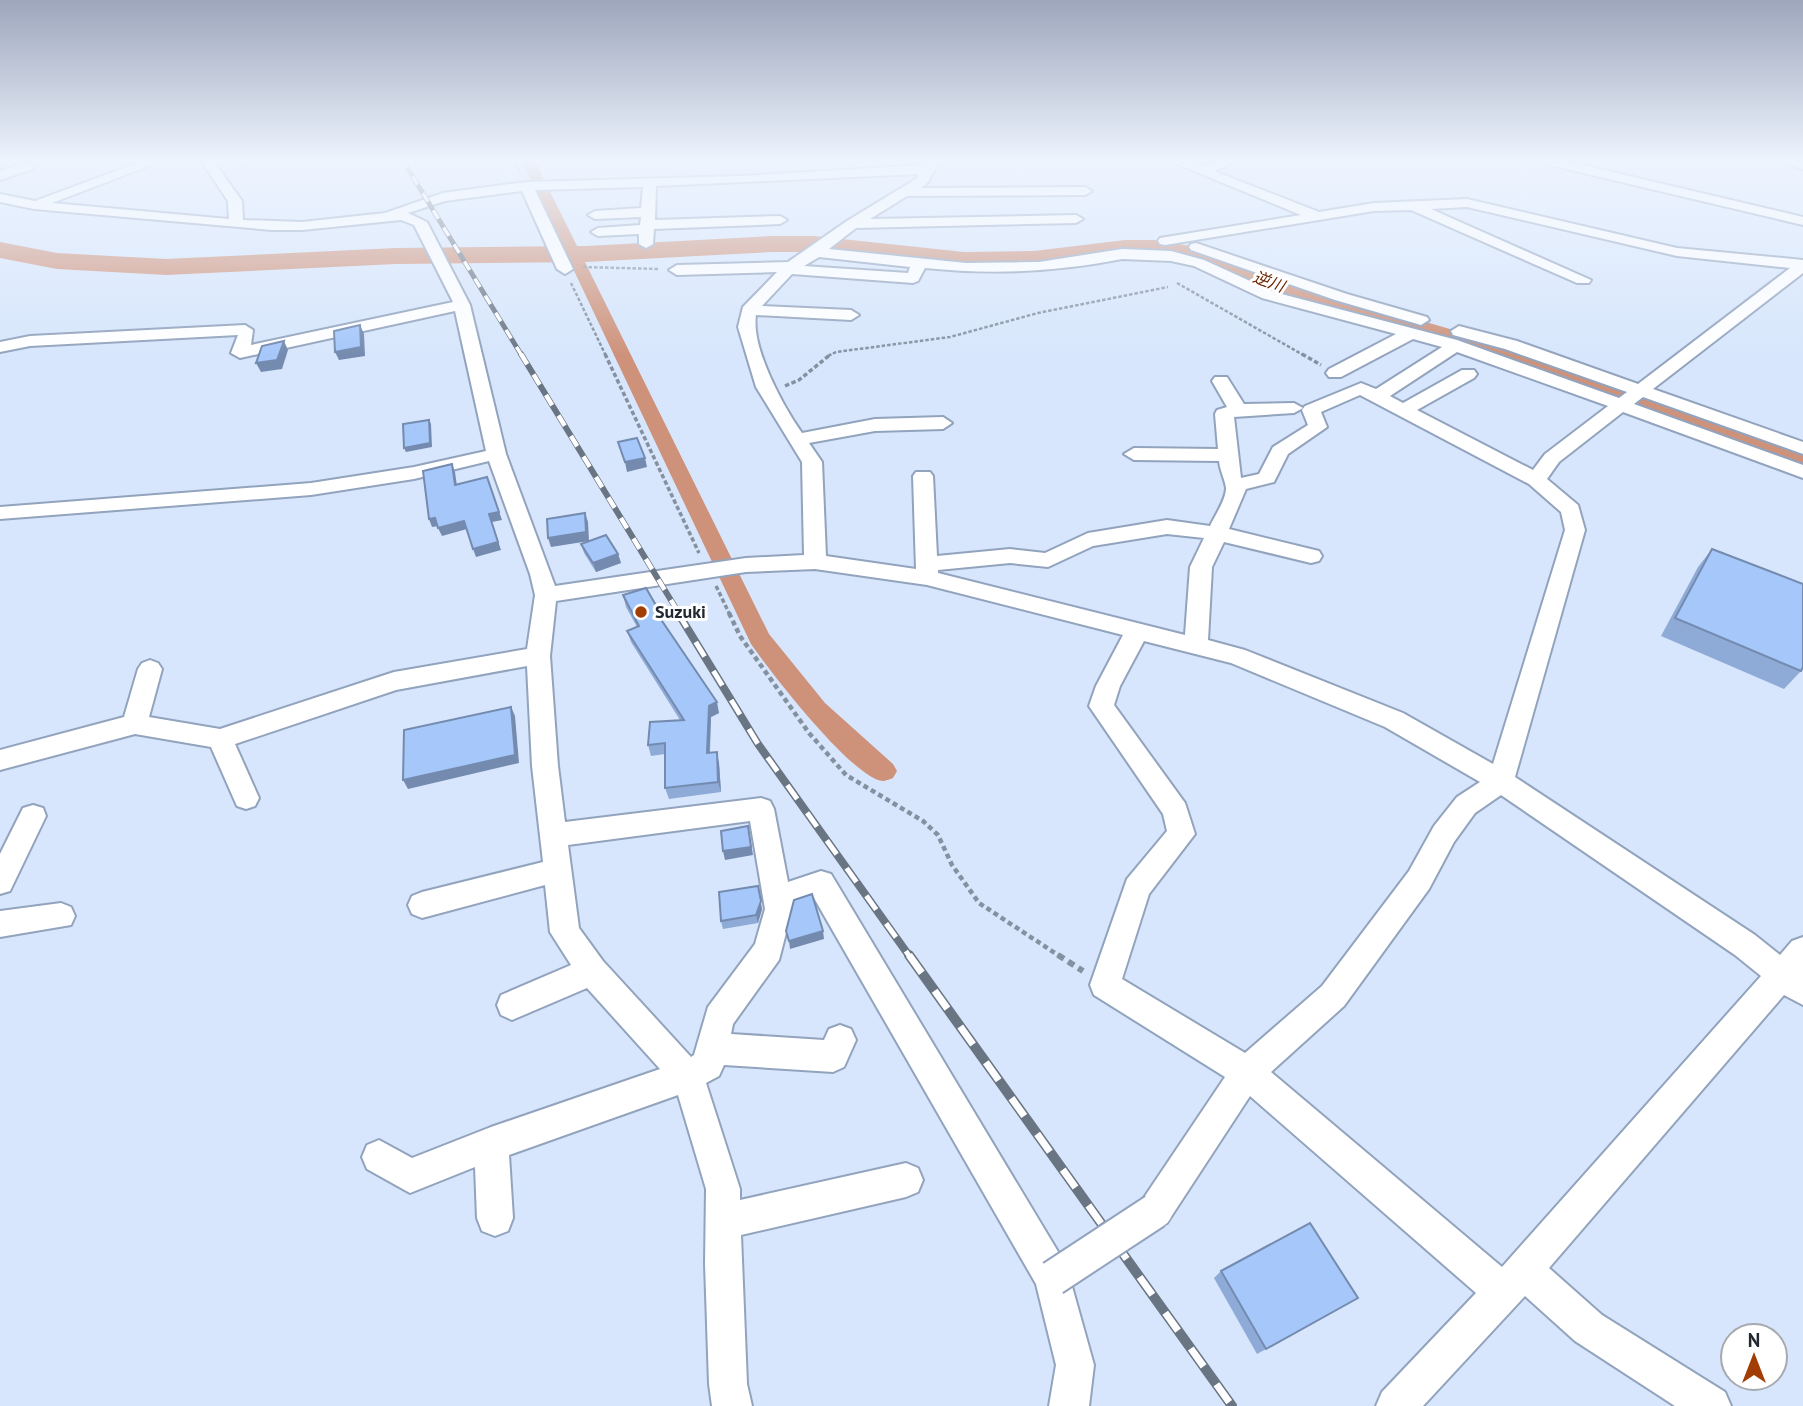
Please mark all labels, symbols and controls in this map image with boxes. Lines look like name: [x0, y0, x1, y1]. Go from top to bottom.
water label: 逆川: [1251, 266, 1289, 297]
place label: Suzuki: [655, 600, 706, 623]
marker: Suzuki: [633, 604, 649, 620]
north arrow: [1719, 1322, 1789, 1392]
text: N: [1748, 1328, 1760, 1352]

